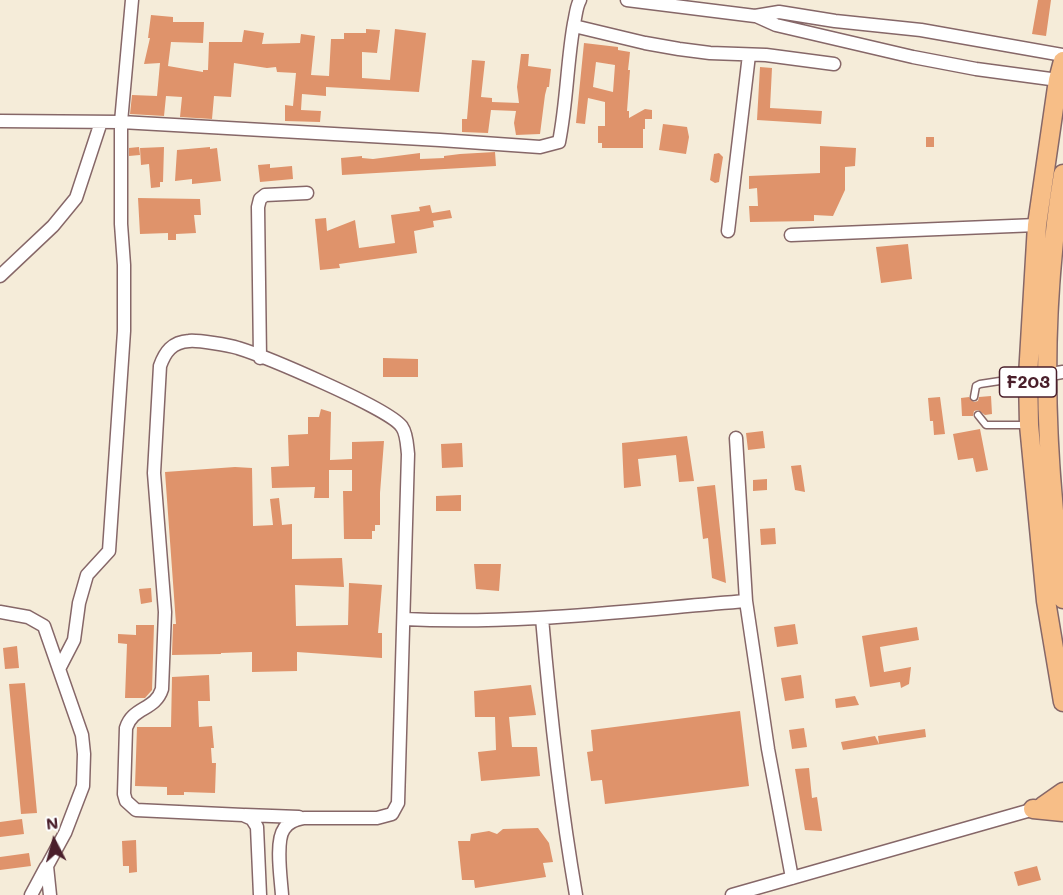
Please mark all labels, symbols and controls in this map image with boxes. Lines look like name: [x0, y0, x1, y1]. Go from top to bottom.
road number: F203: [1000, 367, 1056, 397]
north arrow: [24, 811, 84, 871]
text: N: [45, 812, 59, 834]

